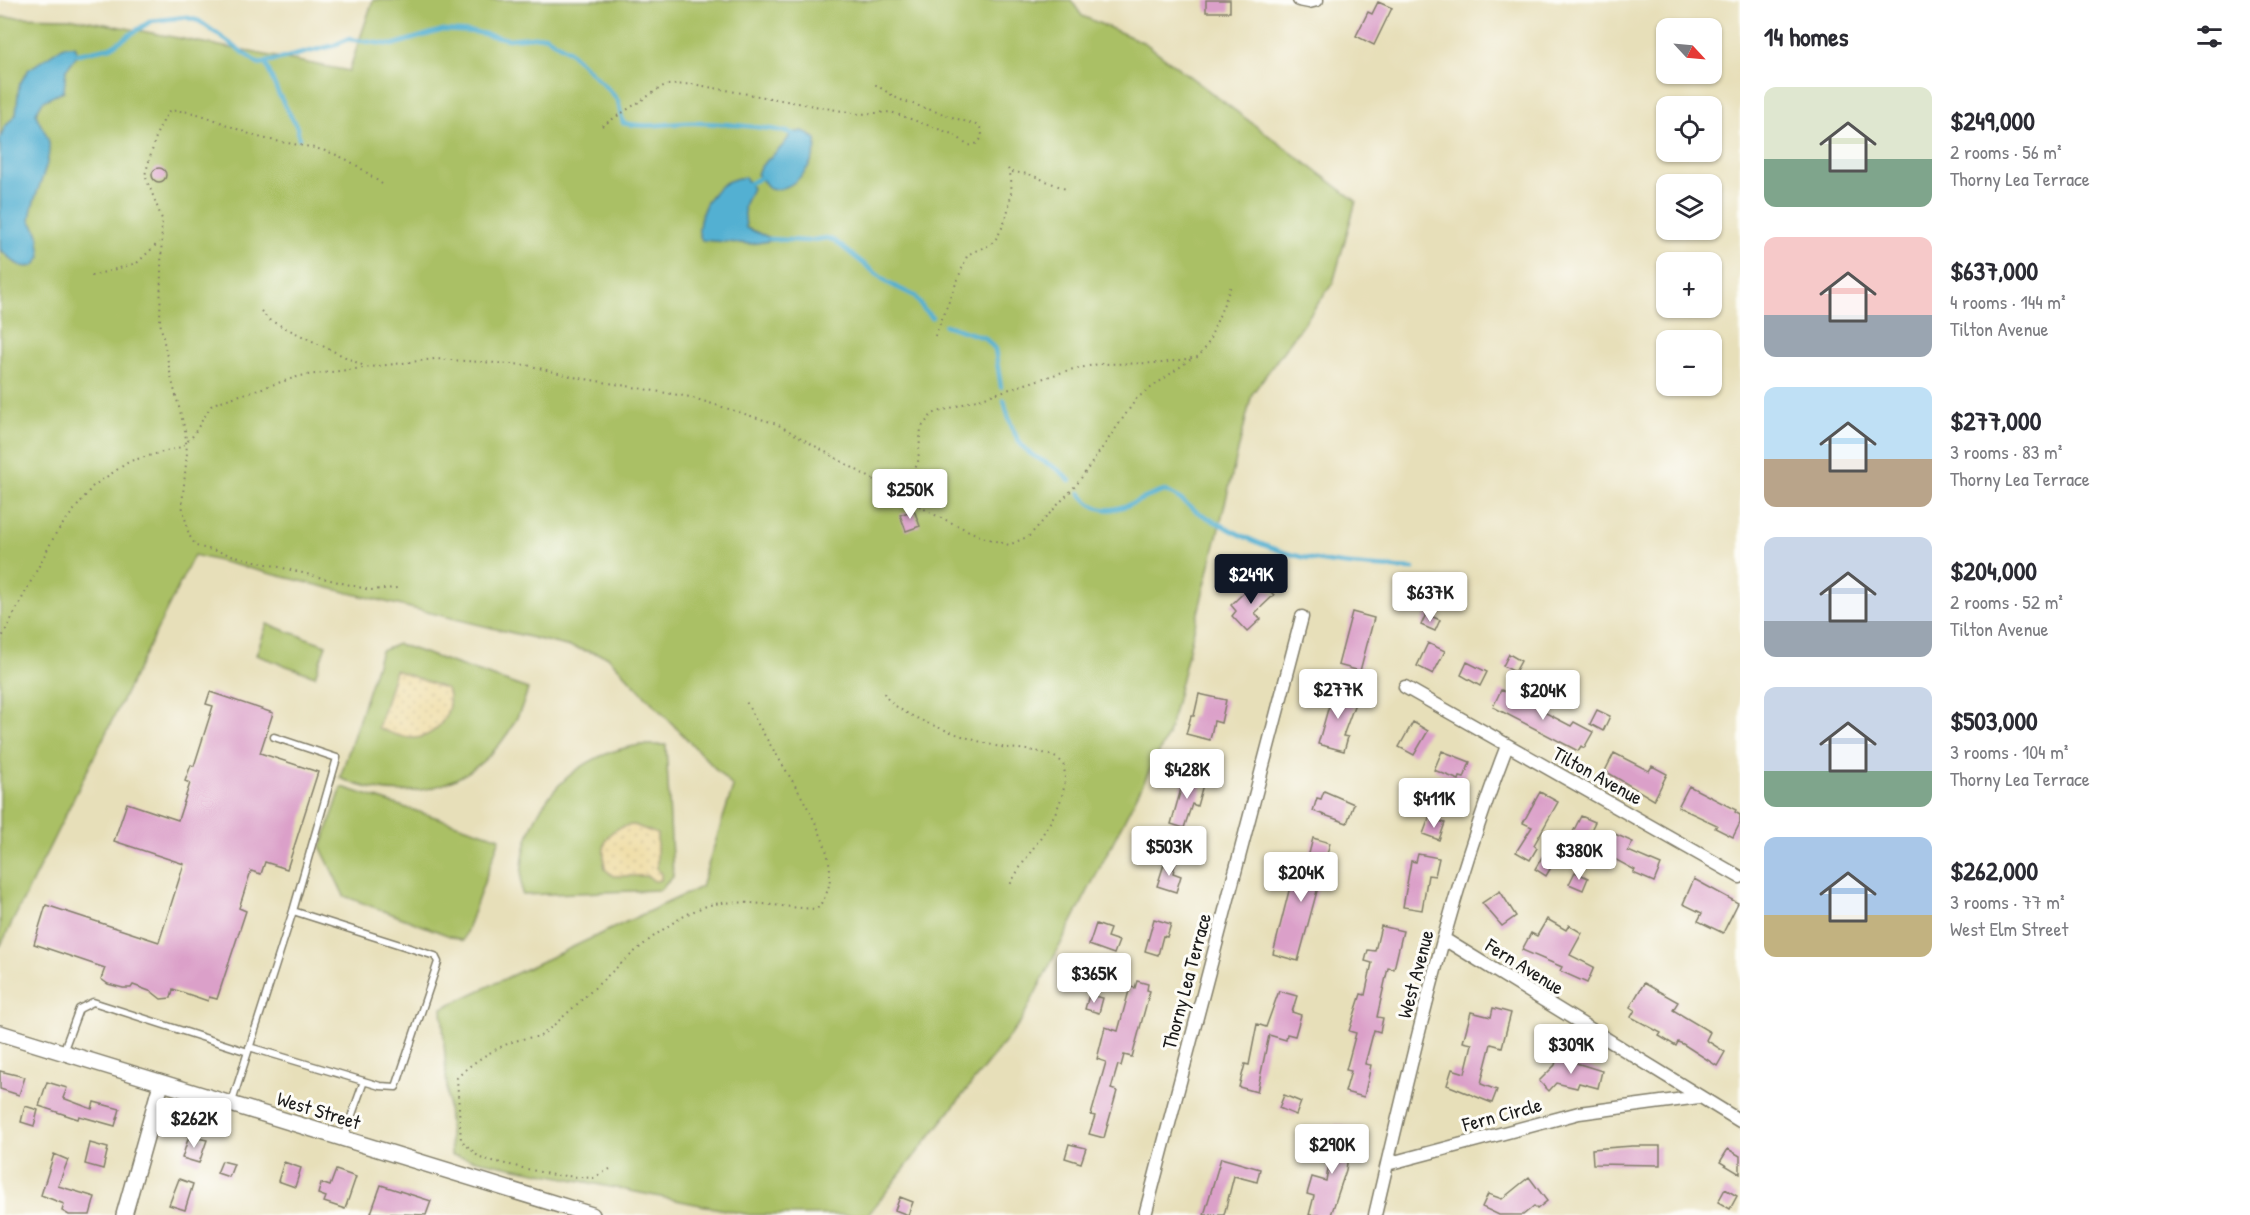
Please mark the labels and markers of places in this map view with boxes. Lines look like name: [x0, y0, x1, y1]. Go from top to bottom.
pin: $250K: [868, 469, 952, 520]
pin: $249K: [1209, 554, 1293, 605]
pin: $637K: [1388, 572, 1472, 623]
pin: $277K: [1296, 669, 1380, 720]
pin: $204K: [1501, 670, 1585, 721]
pin: $428K: [1145, 749, 1229, 800]
pin: $411K: [1392, 778, 1476, 829]
pin: $503K: [1127, 826, 1211, 877]
pin: $380K: [1537, 830, 1621, 881]
pin: $204K: [1259, 852, 1343, 903]
pin: $365K: [1052, 953, 1136, 1004]
pin: $309K: [1529, 1024, 1613, 1075]
pin: $262K: [152, 1098, 236, 1149]
pin: $290K: [1290, 1124, 1374, 1175]

